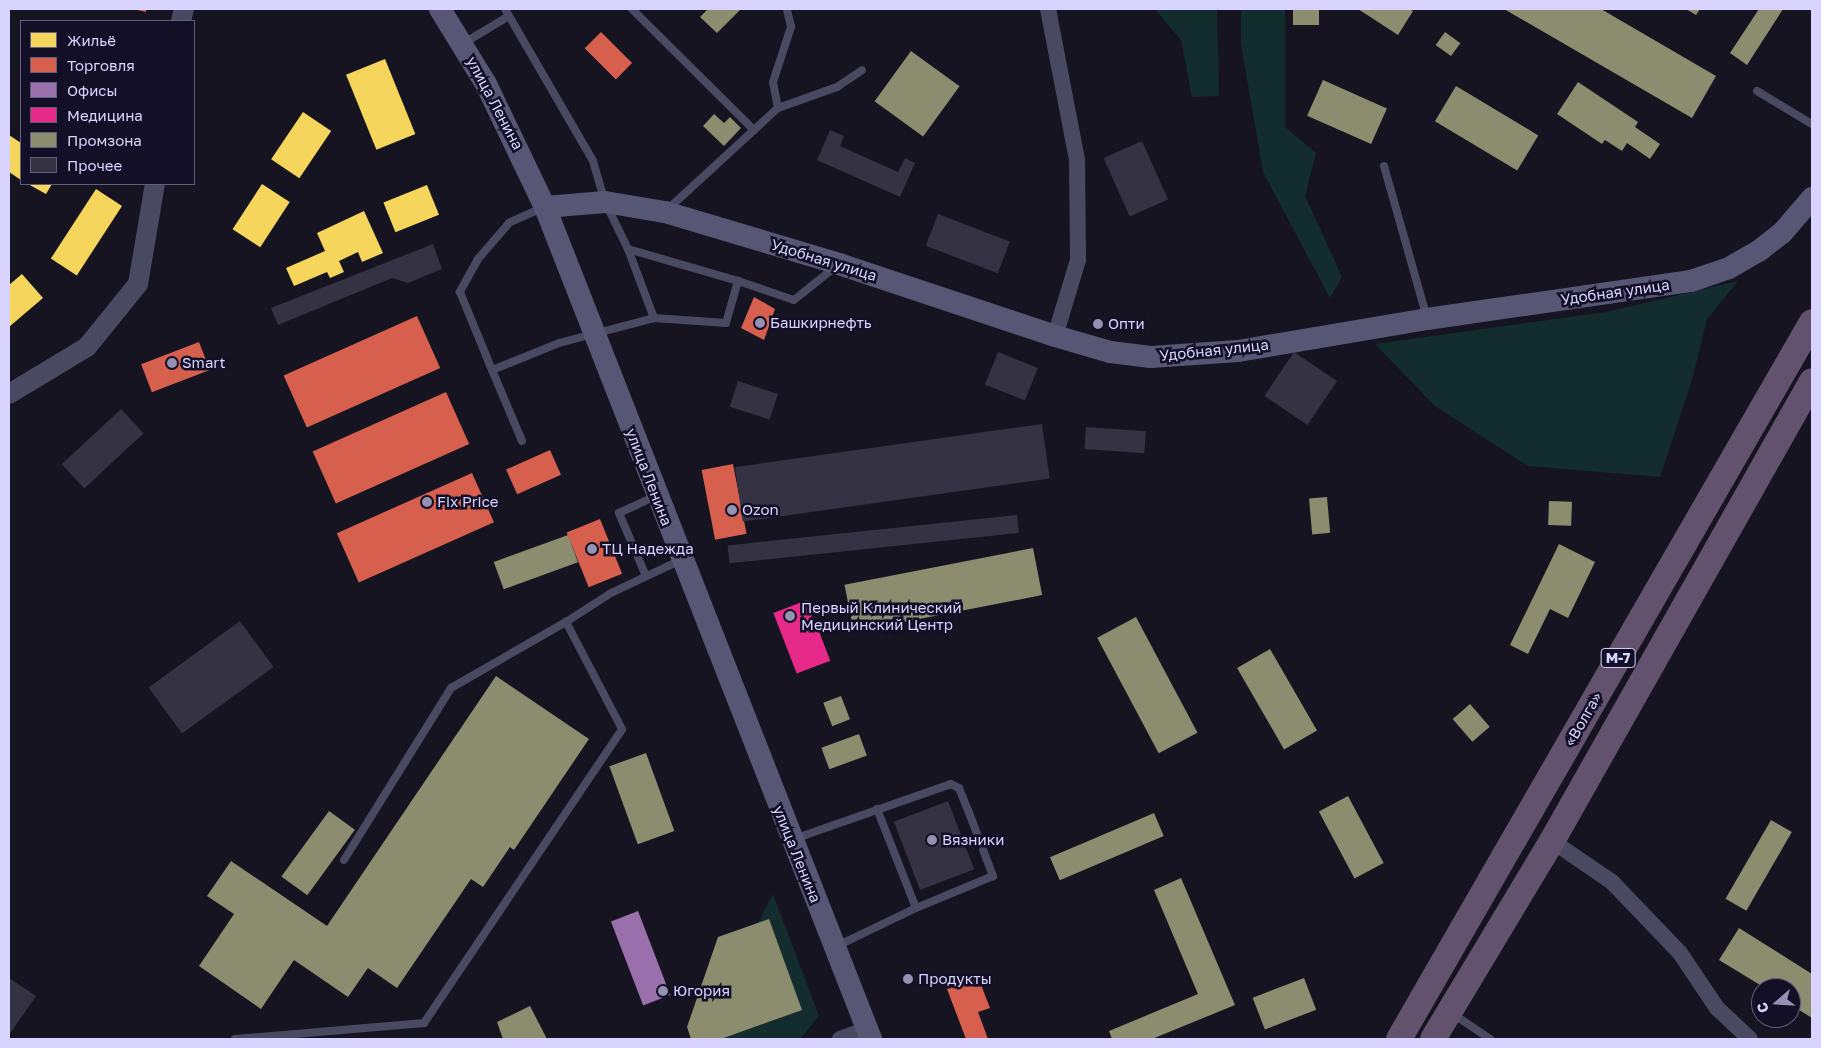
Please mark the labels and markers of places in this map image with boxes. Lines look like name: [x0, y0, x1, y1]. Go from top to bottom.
place label: Башкирнефть: [770, 314, 872, 332]
place label: Опти: [1108, 315, 1145, 333]
marker: Башкирнефть: [754, 317, 766, 329]
marker: Опти: [1092, 318, 1104, 330]
place label: Smart: [182, 354, 225, 372]
marker: Smart: [166, 357, 178, 369]
place label: Fix Price: [437, 493, 499, 511]
marker: Fix Price: [421, 496, 433, 508]
place label: Ozon: [742, 501, 779, 519]
marker: Ozon: [726, 504, 738, 516]
place label: ТЦ Надежда: [602, 540, 694, 558]
marker: ТЦ Надежда: [586, 543, 598, 555]
place label: Первый Клинический Медицинский Центр: [801, 598, 962, 633]
marker: Первый Клинический Медицинский Центр: [783, 609, 797, 623]
place label: Вязники: [942, 831, 1004, 849]
marker: Вязники: [926, 834, 938, 846]
place label: Продукты: [918, 970, 992, 988]
marker: Продукты: [902, 973, 914, 985]
place label: Югория: [673, 982, 730, 1000]
marker: Югория: [657, 985, 669, 997]

